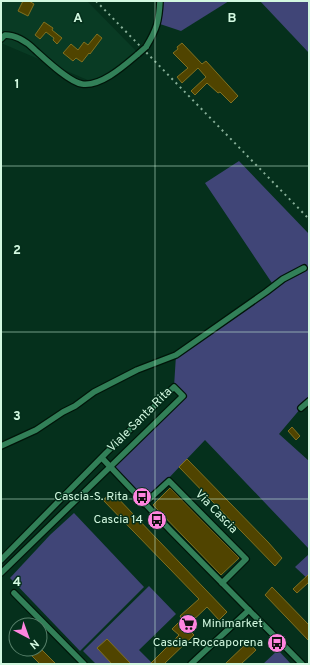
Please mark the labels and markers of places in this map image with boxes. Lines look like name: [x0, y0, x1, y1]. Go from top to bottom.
bus stop icon: Cascia-S. Rita: [131, 486, 153, 508]
place label: Cascia-S. Rita: [54, 489, 128, 505]
bus stop icon: Cascia 14: [146, 509, 168, 531]
place label: Cascia 14: [94, 512, 143, 528]
supermarket icon: Minimarket: [177, 613, 199, 635]
place label: Minimarket: [202, 616, 263, 632]
bus stop icon: Cascia-Roccaporena: [266, 632, 288, 654]
place label: Cascia-Roccaporena: [153, 635, 263, 651]

